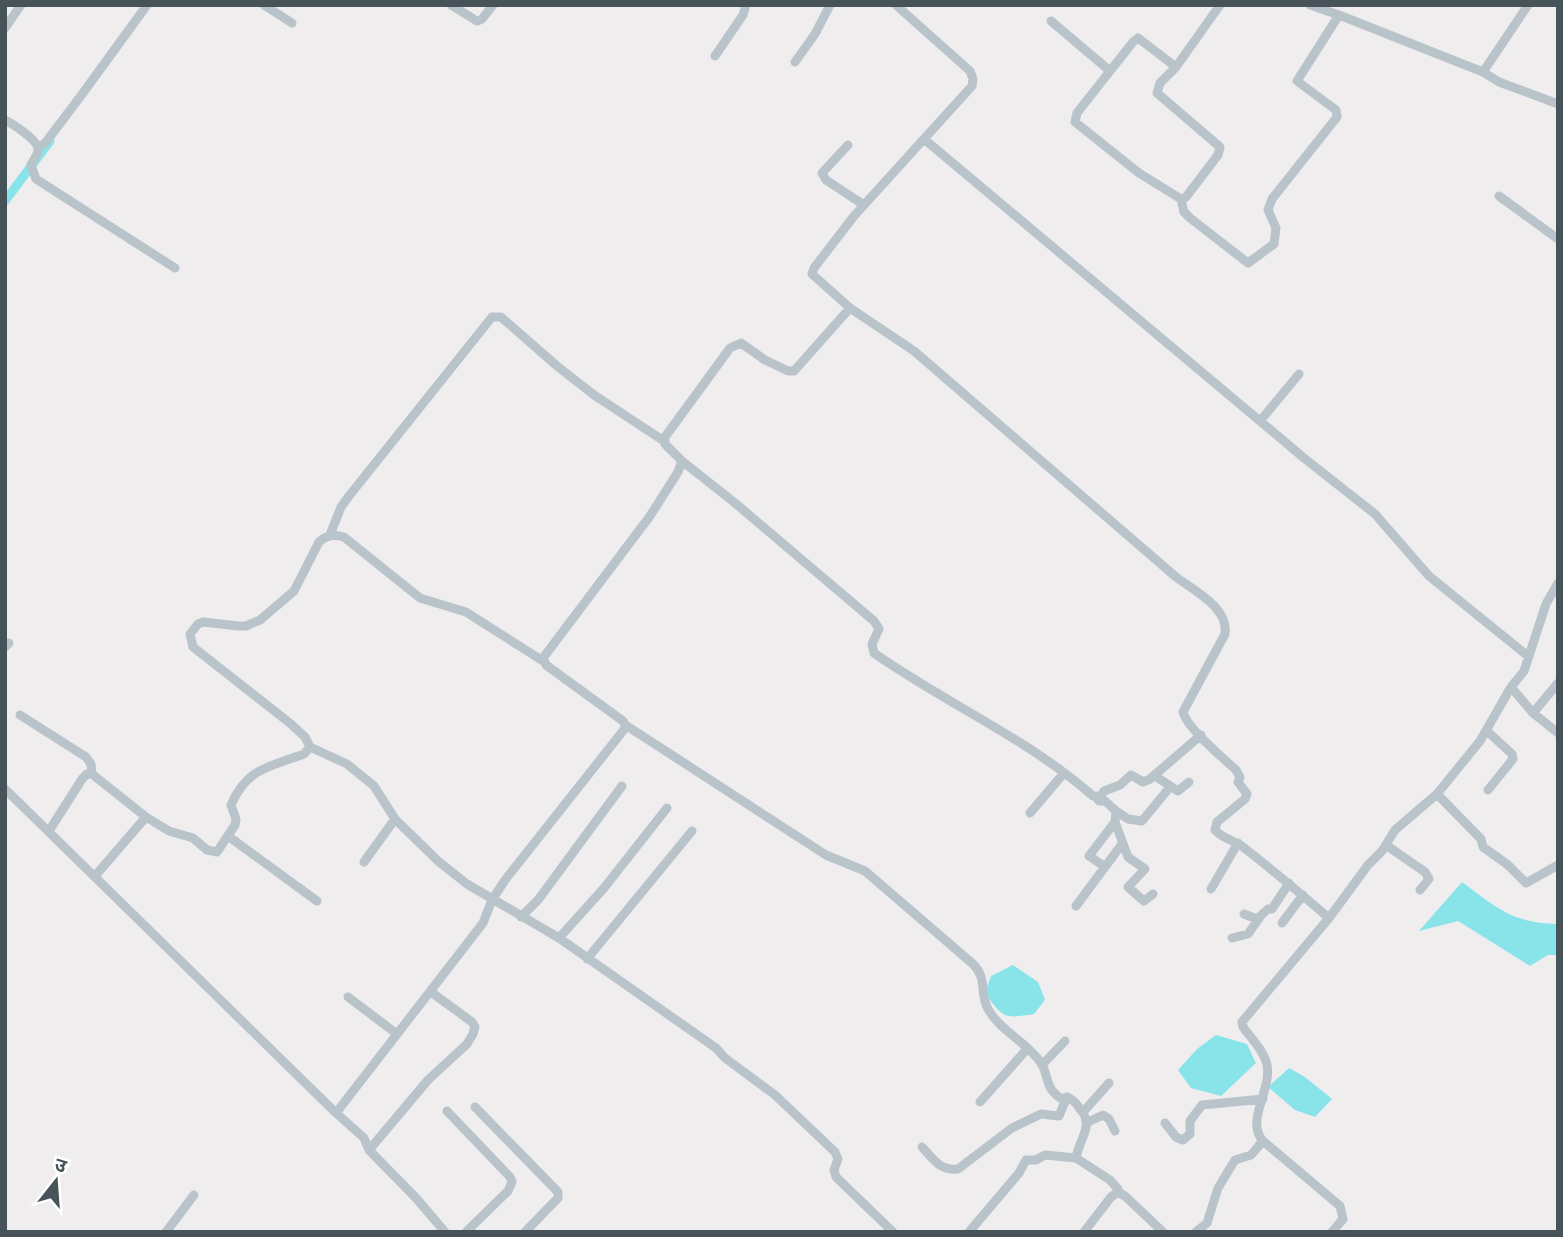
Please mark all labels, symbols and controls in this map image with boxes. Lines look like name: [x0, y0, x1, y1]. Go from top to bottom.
north arrow: [21, 1146, 91, 1216]
text: उ: [52, 1152, 71, 1179]

